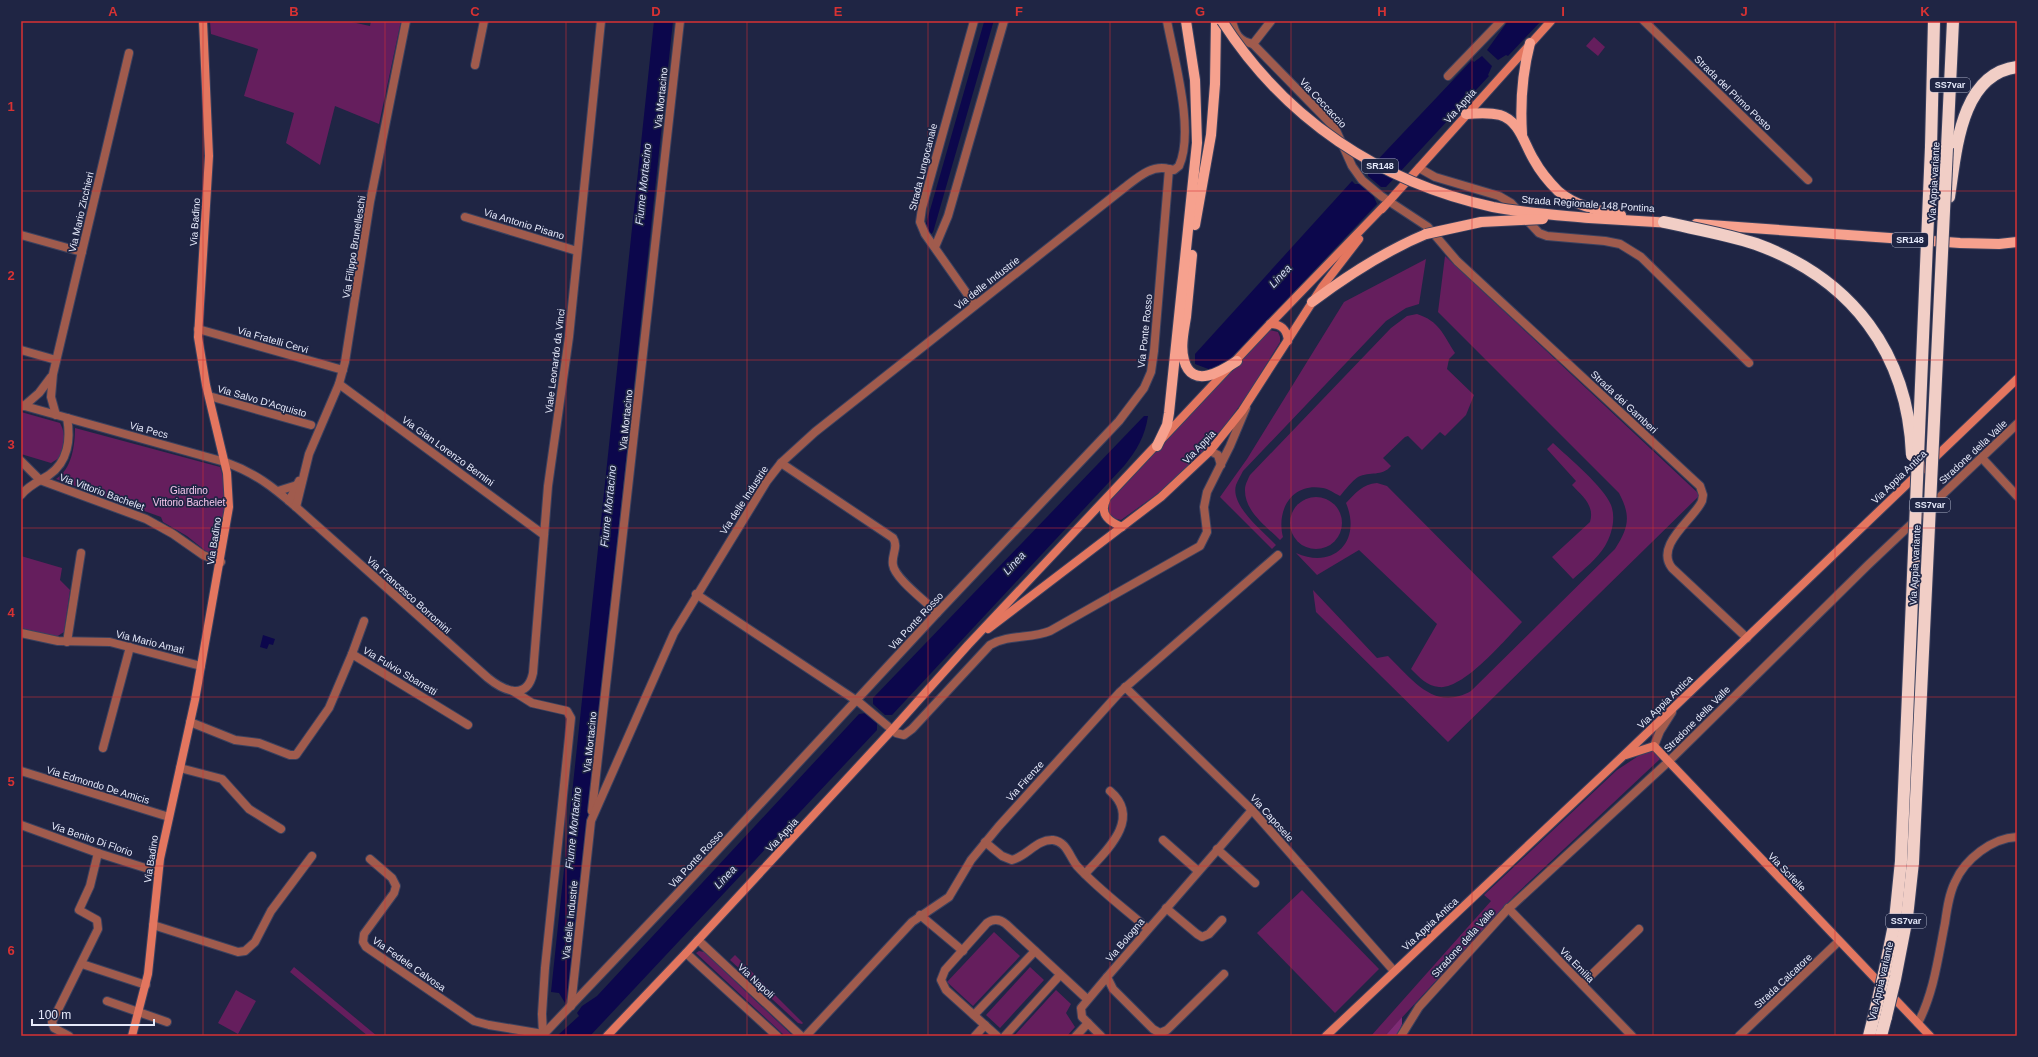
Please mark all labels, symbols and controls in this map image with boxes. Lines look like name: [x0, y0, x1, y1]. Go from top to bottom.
text: A: [108, 4, 118, 19]
text: B: [289, 4, 299, 19]
text: C: [470, 4, 480, 19]
text: D: [651, 4, 661, 19]
text: E: [834, 4, 843, 19]
text: F: [1015, 4, 1023, 19]
text: G: [1195, 4, 1205, 19]
text: H: [1377, 4, 1387, 19]
text: I: [1561, 4, 1565, 19]
text: J: [1740, 4, 1748, 19]
text: K: [1920, 4, 1930, 19]
street label: Strada del Primo Posto: [1692, 53, 1774, 133]
street label: Via Mortacino: [652, 67, 670, 129]
street label: Via Ceccaccio: [1297, 76, 1349, 130]
road number: SS7var: [1930, 78, 1970, 92]
street label: Via Appia: [1442, 86, 1478, 125]
text: 1: [7, 99, 15, 114]
street label: Strada Lungocanale: [907, 122, 939, 212]
street label: Via Appia variante: [1926, 141, 1942, 222]
water label: Fiume Mortacino: [633, 143, 653, 225]
road number: SR148: [1362, 159, 1398, 173]
street label: Via Mario Zicchieri: [66, 171, 96, 253]
street label: Strada Regionale 148 Pontina: [1521, 194, 1655, 214]
street label: Via Filippo Brunelleschi: [340, 195, 368, 299]
street label: Via Badino: [188, 197, 202, 246]
street label: Via Antonio Pisano: [482, 206, 566, 242]
road number: SR148: [1892, 233, 1928, 247]
street label: Via delle Industrie: [952, 254, 1022, 312]
water label: Linea: [1266, 262, 1294, 290]
text: 2: [7, 268, 15, 283]
street label: Via Ponte Rosso: [1136, 293, 1154, 369]
street label: Viale Leonardo da Vinci: [543, 308, 567, 414]
street label: Via Fratelli Cervi: [236, 325, 310, 355]
street label: Strada dei Gamberi: [1589, 368, 1659, 436]
street label: Via Salvo D'Acquisto: [216, 383, 308, 419]
street label: Via Mortacino: [617, 389, 635, 451]
street label: Via Gian Lorenzo Bernini: [400, 414, 496, 488]
street label: Stradone della Valle: [1937, 417, 2010, 486]
street label: Via Pecs: [129, 420, 169, 440]
street label: Via Appia: [1180, 428, 1218, 466]
text: 3: [7, 437, 15, 452]
street label: Via Appia Antica: [1869, 448, 1929, 506]
street label: Via delle Industrie: [718, 463, 770, 536]
water label: Fiume Mortacino: [598, 465, 618, 547]
street label: Via Vittorio Bachelet: [58, 471, 146, 513]
park label: Giardino Vittorio Bachelet: [153, 485, 226, 508]
road number: SS7var: [1910, 498, 1950, 512]
street label: Via Badino: [205, 516, 223, 566]
street label: Via Appia variante: [1907, 524, 1923, 605]
water label: Linea: [1000, 549, 1028, 577]
street label: Via Francesco Borromini: [365, 554, 453, 636]
street label: Via Ponte Rosso: [887, 590, 946, 652]
text: 4: [7, 605, 15, 620]
street label: Via Mario Amati: [115, 628, 185, 656]
street label: Via Fulvio Sbarretti: [361, 645, 439, 697]
street label: Via Appia Antica: [1635, 673, 1695, 731]
street label: Stradone della Valle: [1662, 683, 1733, 754]
street label: Via Mortacino: [581, 711, 599, 773]
street label: Via Firenze: [1004, 758, 1046, 803]
street label: Via Edmondo De Amicis: [45, 764, 151, 806]
text: 5: [7, 774, 15, 789]
water label: Fiume Mortacino: [563, 787, 583, 869]
street label: Via Caposele: [1248, 792, 1296, 844]
street label: Via Appia: [764, 816, 801, 854]
street label: Via Benito Di Florio: [50, 820, 135, 858]
street label: Via Ponte Rosso: [667, 828, 726, 890]
street label: Via Badino: [142, 834, 160, 884]
street label: Via Scifelle: [1766, 850, 1808, 894]
water label: Linea: [711, 863, 739, 891]
street label: Via delle Industrie: [560, 880, 580, 960]
street label: Via Appia Antica: [1400, 895, 1460, 953]
street label: Stradone della Valle: [1429, 906, 1497, 980]
road number: SS7var: [1886, 914, 1926, 928]
street label: Via Bologna: [1104, 916, 1147, 964]
street label: Via Fedele Calvosa: [370, 935, 448, 994]
street label: Via Appia variante: [1867, 940, 1896, 1021]
text: 6: [7, 943, 15, 958]
street label: Via Emilia: [1558, 945, 1597, 985]
street label: Strada Calcatore: [1752, 951, 1815, 1011]
street label: Via Napoli: [736, 961, 776, 1001]
scale bar: [32, 1001, 154, 1027]
text: 100 m: [38, 1008, 71, 1022]

